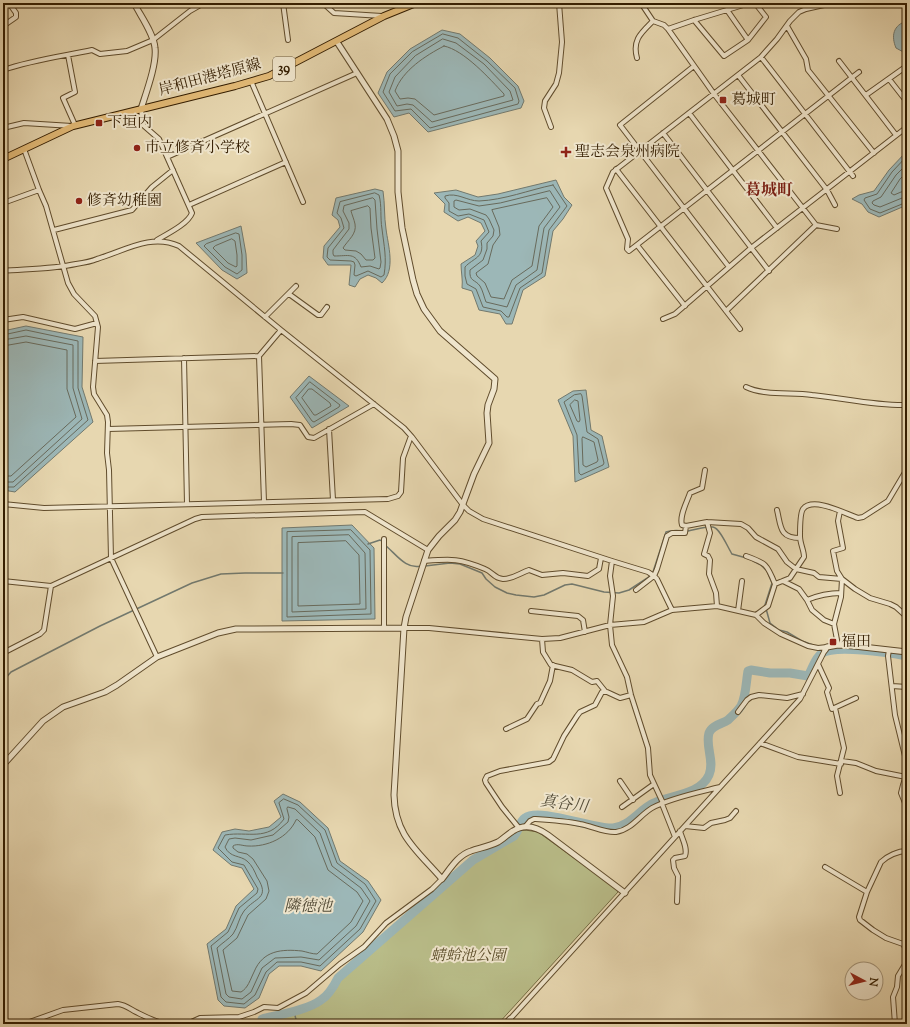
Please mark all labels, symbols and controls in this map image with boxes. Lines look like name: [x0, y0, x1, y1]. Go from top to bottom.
street label: 岸和田港塔原線: [157, 54, 263, 102]
road number: 39: [273, 57, 295, 81]
place label: 葛城町: [731, 90, 776, 111]
marker: 葛城町: [718, 95, 728, 105]
place label: 下垣内: [107, 113, 152, 134]
marker: 下垣内: [94, 118, 104, 128]
place label: 市立修斉小学校: [145, 138, 250, 159]
place label: 聖志会泉州病院: [575, 142, 680, 163]
marker: 市立修斉小学校: [132, 143, 142, 153]
marker: 聖志会泉州病院: [560, 146, 572, 158]
district label: 葛城町: [745, 180, 793, 203]
place label: 修斉幼稚園: [87, 191, 162, 212]
marker: 修斉幼稚園: [74, 196, 84, 206]
place label: 福田: [841, 632, 871, 653]
marker: 福田: [828, 637, 838, 647]
water label: 真谷川: [539, 790, 591, 820]
water label: 隣徳池: [284, 896, 334, 919]
park label: 蜻蛉池公園: [430, 946, 508, 967]
north arrow: [844, 961, 884, 1001]
text: N: [864, 976, 882, 988]

